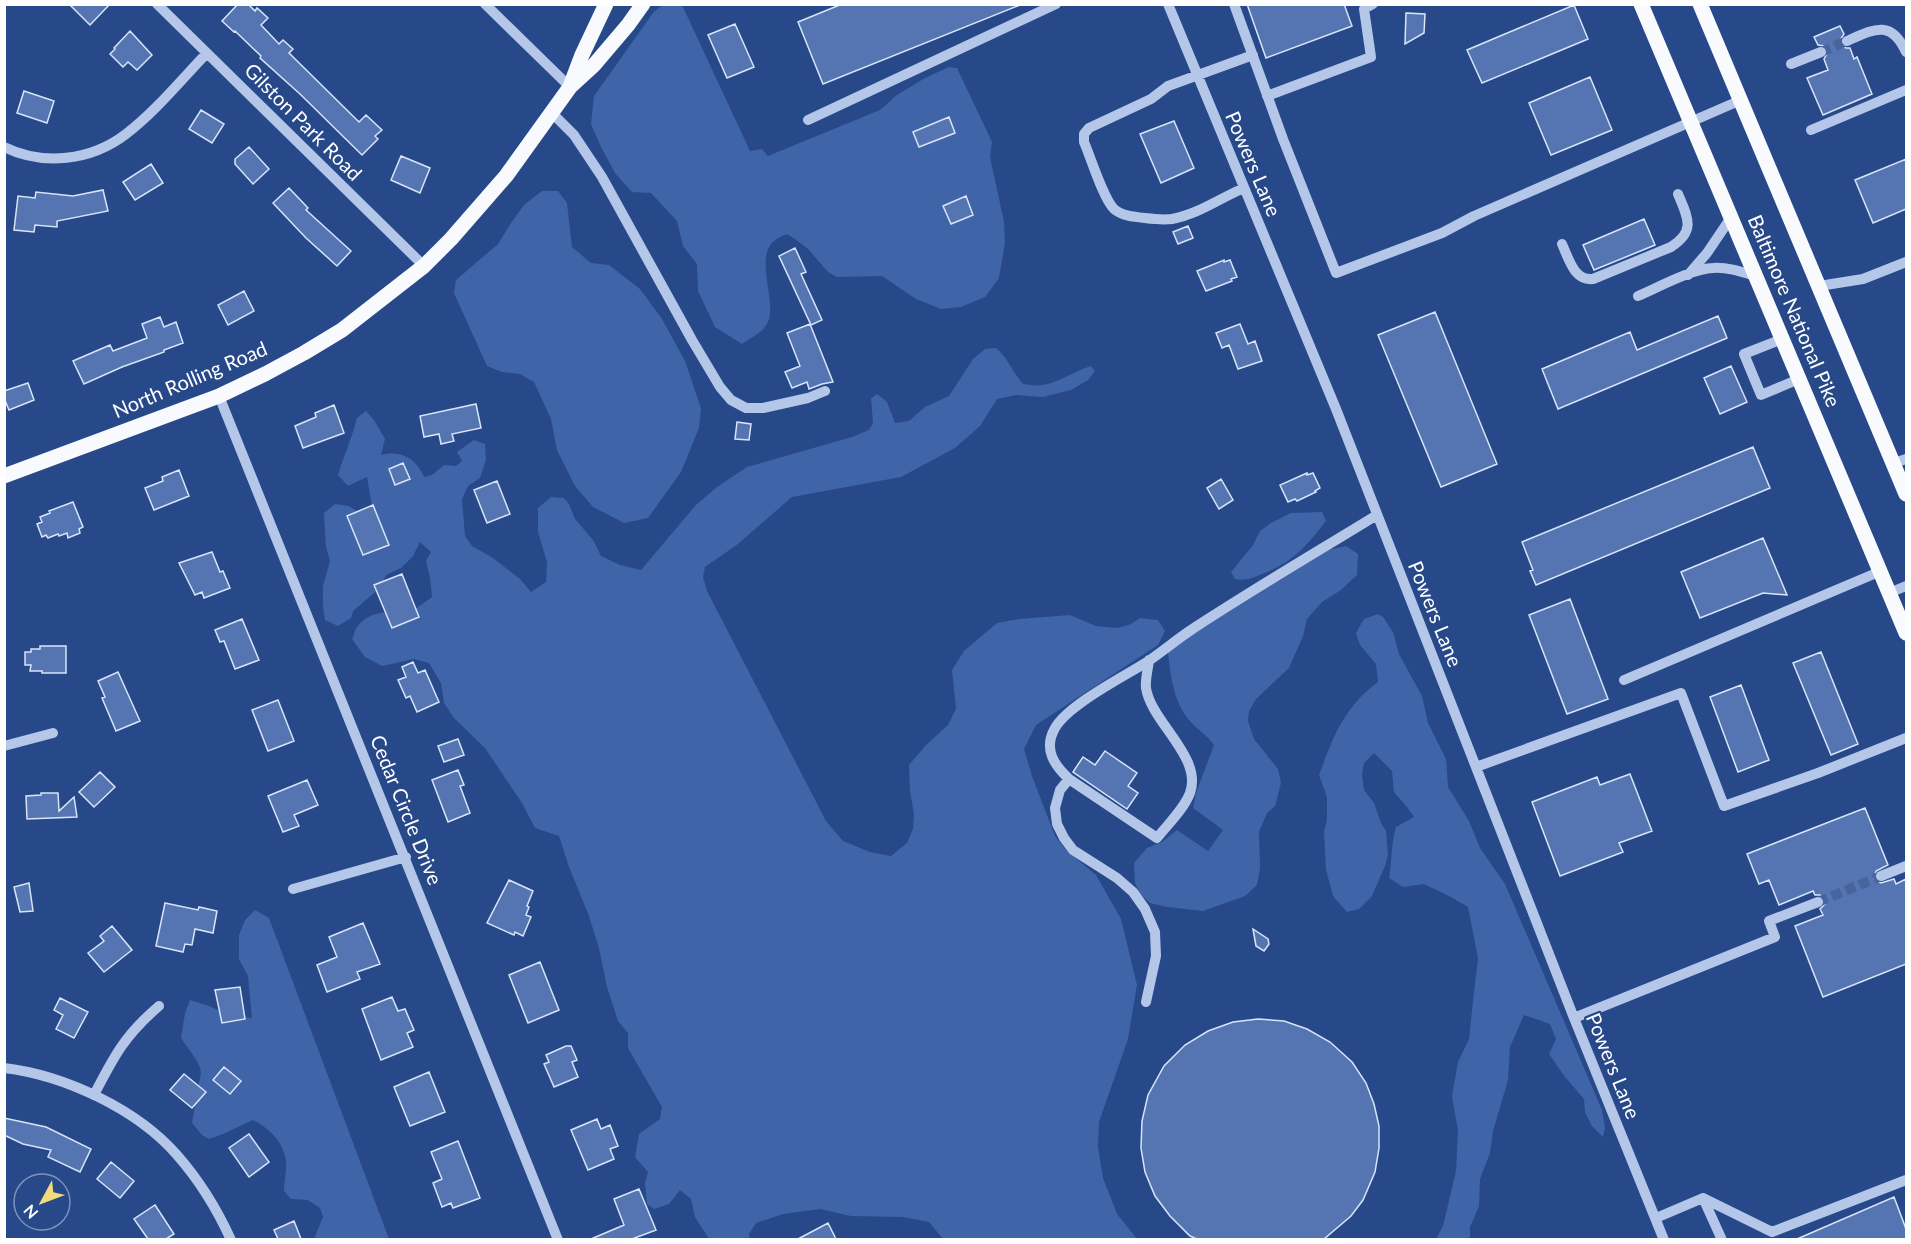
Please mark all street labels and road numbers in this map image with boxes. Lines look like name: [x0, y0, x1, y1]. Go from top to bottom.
street label: Gilston Park Road: [240, 58, 367, 185]
street label: Powers Lane: [1221, 107, 1287, 220]
street label: Baltimore National Pike: [1744, 211, 1846, 410]
street label: North Rolling Road: [109, 336, 270, 422]
street label: Powers Lane: [1404, 557, 1468, 670]
street label: Cedar Circle Drive: [366, 731, 448, 888]
street label: Powers Lane: [1582, 1009, 1646, 1122]

